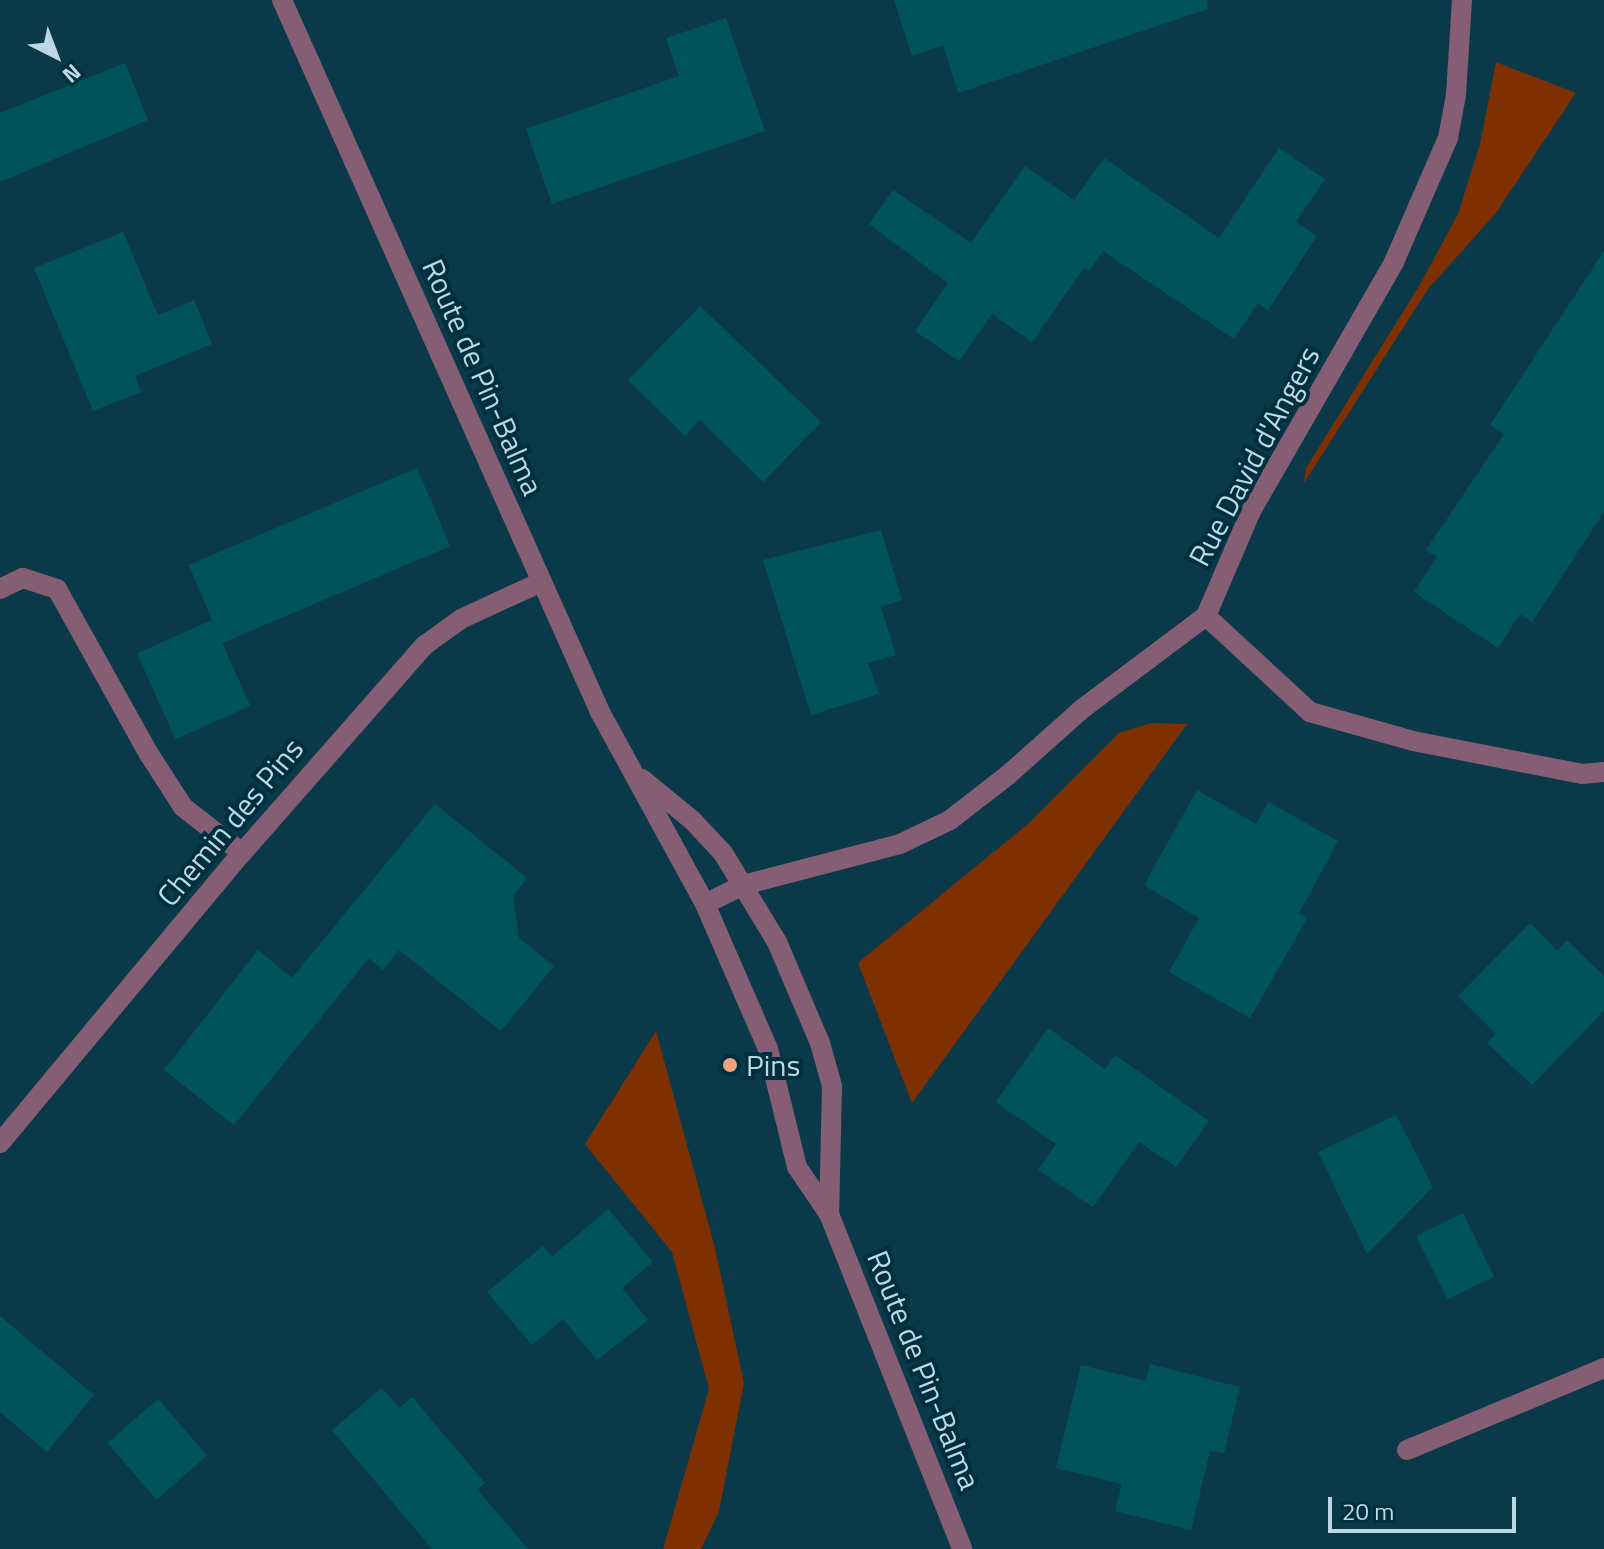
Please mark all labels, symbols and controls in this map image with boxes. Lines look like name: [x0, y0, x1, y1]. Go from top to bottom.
north arrow: [16, 16, 96, 96]
text: N: [55, 56, 89, 92]
street label: Route de Pin-Balma: [415, 254, 551, 500]
street label: Rue David d'Angers: [1181, 340, 1327, 572]
street label: Chemin des Pins: [149, 731, 311, 913]
place label: Pins: [746, 1047, 800, 1083]
marker: Pins: [721, 1056, 739, 1074]
street label: Route de Pin-Balma: [860, 1245, 988, 1495]
scale bar: [1332, 1481, 1520, 1531]
text: 20 m: [1342, 1493, 1394, 1529]

